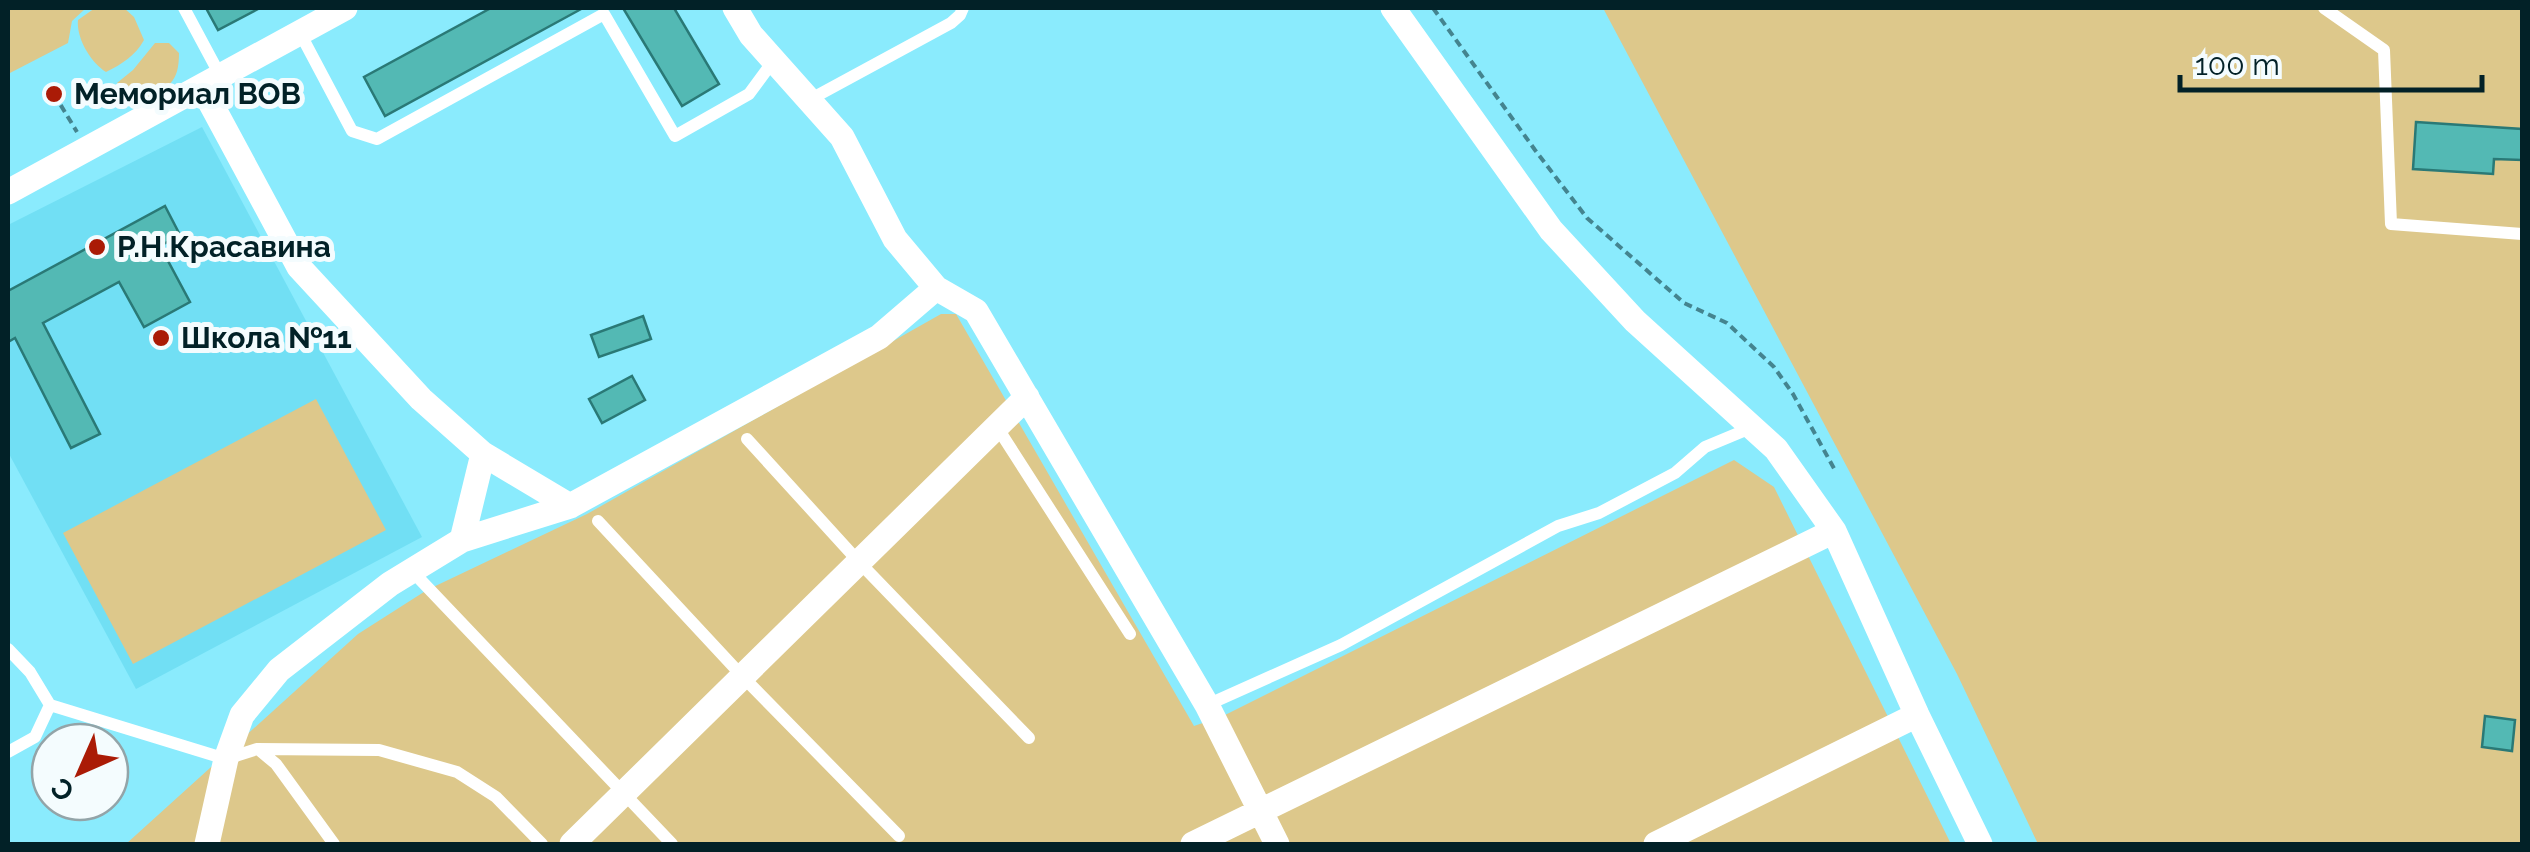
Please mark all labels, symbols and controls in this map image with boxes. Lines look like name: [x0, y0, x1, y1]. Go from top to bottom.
scale bar: [2180, 30, 2482, 92]
text: 100 m: [2195, 47, 2280, 82]
place label: Мемориал ВОВ: [74, 76, 301, 111]
marker: Мемориал ВОВ: [43, 83, 65, 105]
place label: Р.Н.Красавина: [117, 229, 331, 264]
marker: Р.Н.Красавина: [86, 236, 108, 258]
place label: Школа №11: [181, 320, 352, 355]
marker: Школа №11: [150, 327, 172, 349]
north arrow: [30, 722, 130, 822]
text: С: [44, 771, 81, 808]

